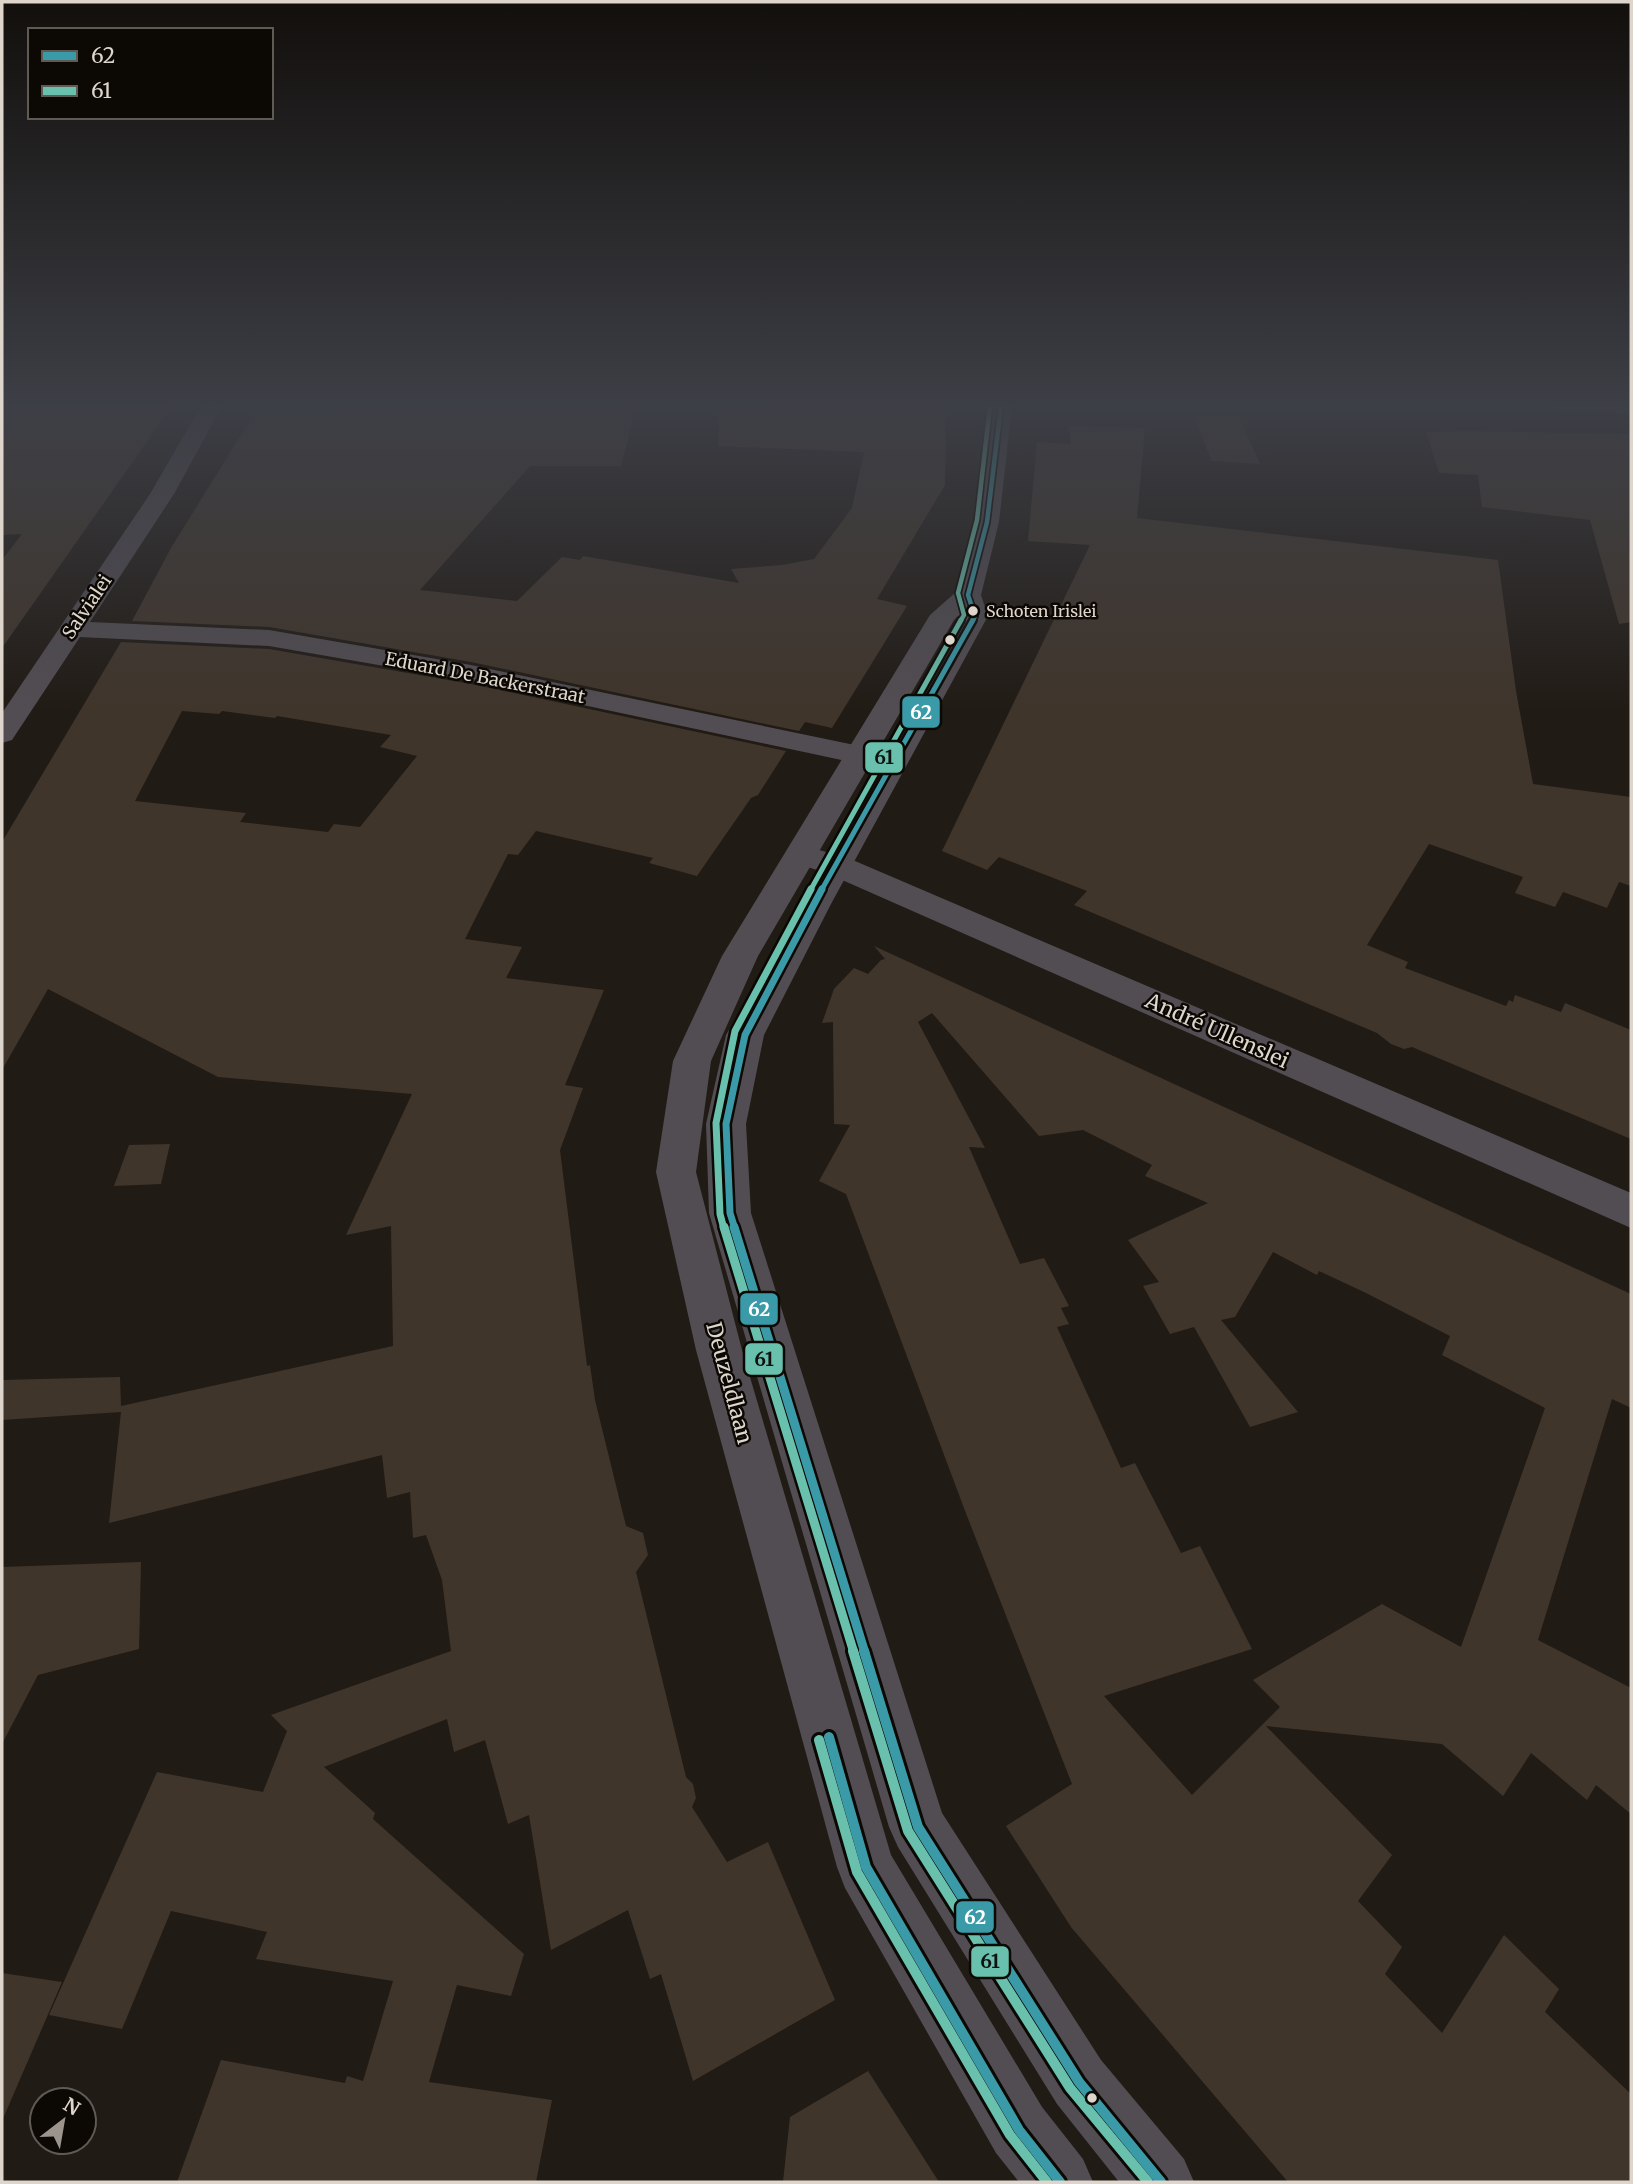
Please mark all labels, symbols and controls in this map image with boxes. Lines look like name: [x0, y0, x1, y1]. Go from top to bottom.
legend: [28, 28, 273, 119]
text: 62: [91, 42, 115, 69]
text: 61: [91, 77, 112, 104]
street label: Salvialei: [57, 570, 117, 643]
place label: Schoten Irislei: [986, 601, 1096, 621]
marker: Schoten Irislei: [966, 604, 980, 618]
unlabelled marker: [943, 633, 957, 647]
street label: Eduard De Backerstraat: [383, 647, 587, 708]
line badge: 62: [901, 695, 941, 729]
text: 62: [910, 700, 932, 724]
line badge: 61: [864, 741, 904, 774]
text: 61: [874, 745, 894, 769]
street label: André Ullenslei: [1140, 986, 1293, 1074]
line badge: 62: [739, 1292, 779, 1326]
text: 62: [748, 1297, 770, 1321]
street label: Deuzeldlaan: [700, 1319, 759, 1447]
line badge: 61: [744, 1342, 784, 1376]
text: 61: [754, 1347, 774, 1371]
line badge: 62: [955, 1900, 995, 1934]
text: 62: [964, 1905, 986, 1929]
line badge: 61: [970, 1945, 1010, 1978]
text: 61: [980, 1949, 1000, 1973]
north arrow: [28, 2086, 98, 2156]
unlabelled marker: [1085, 2091, 1099, 2105]
text: N: [59, 2092, 84, 2121]

